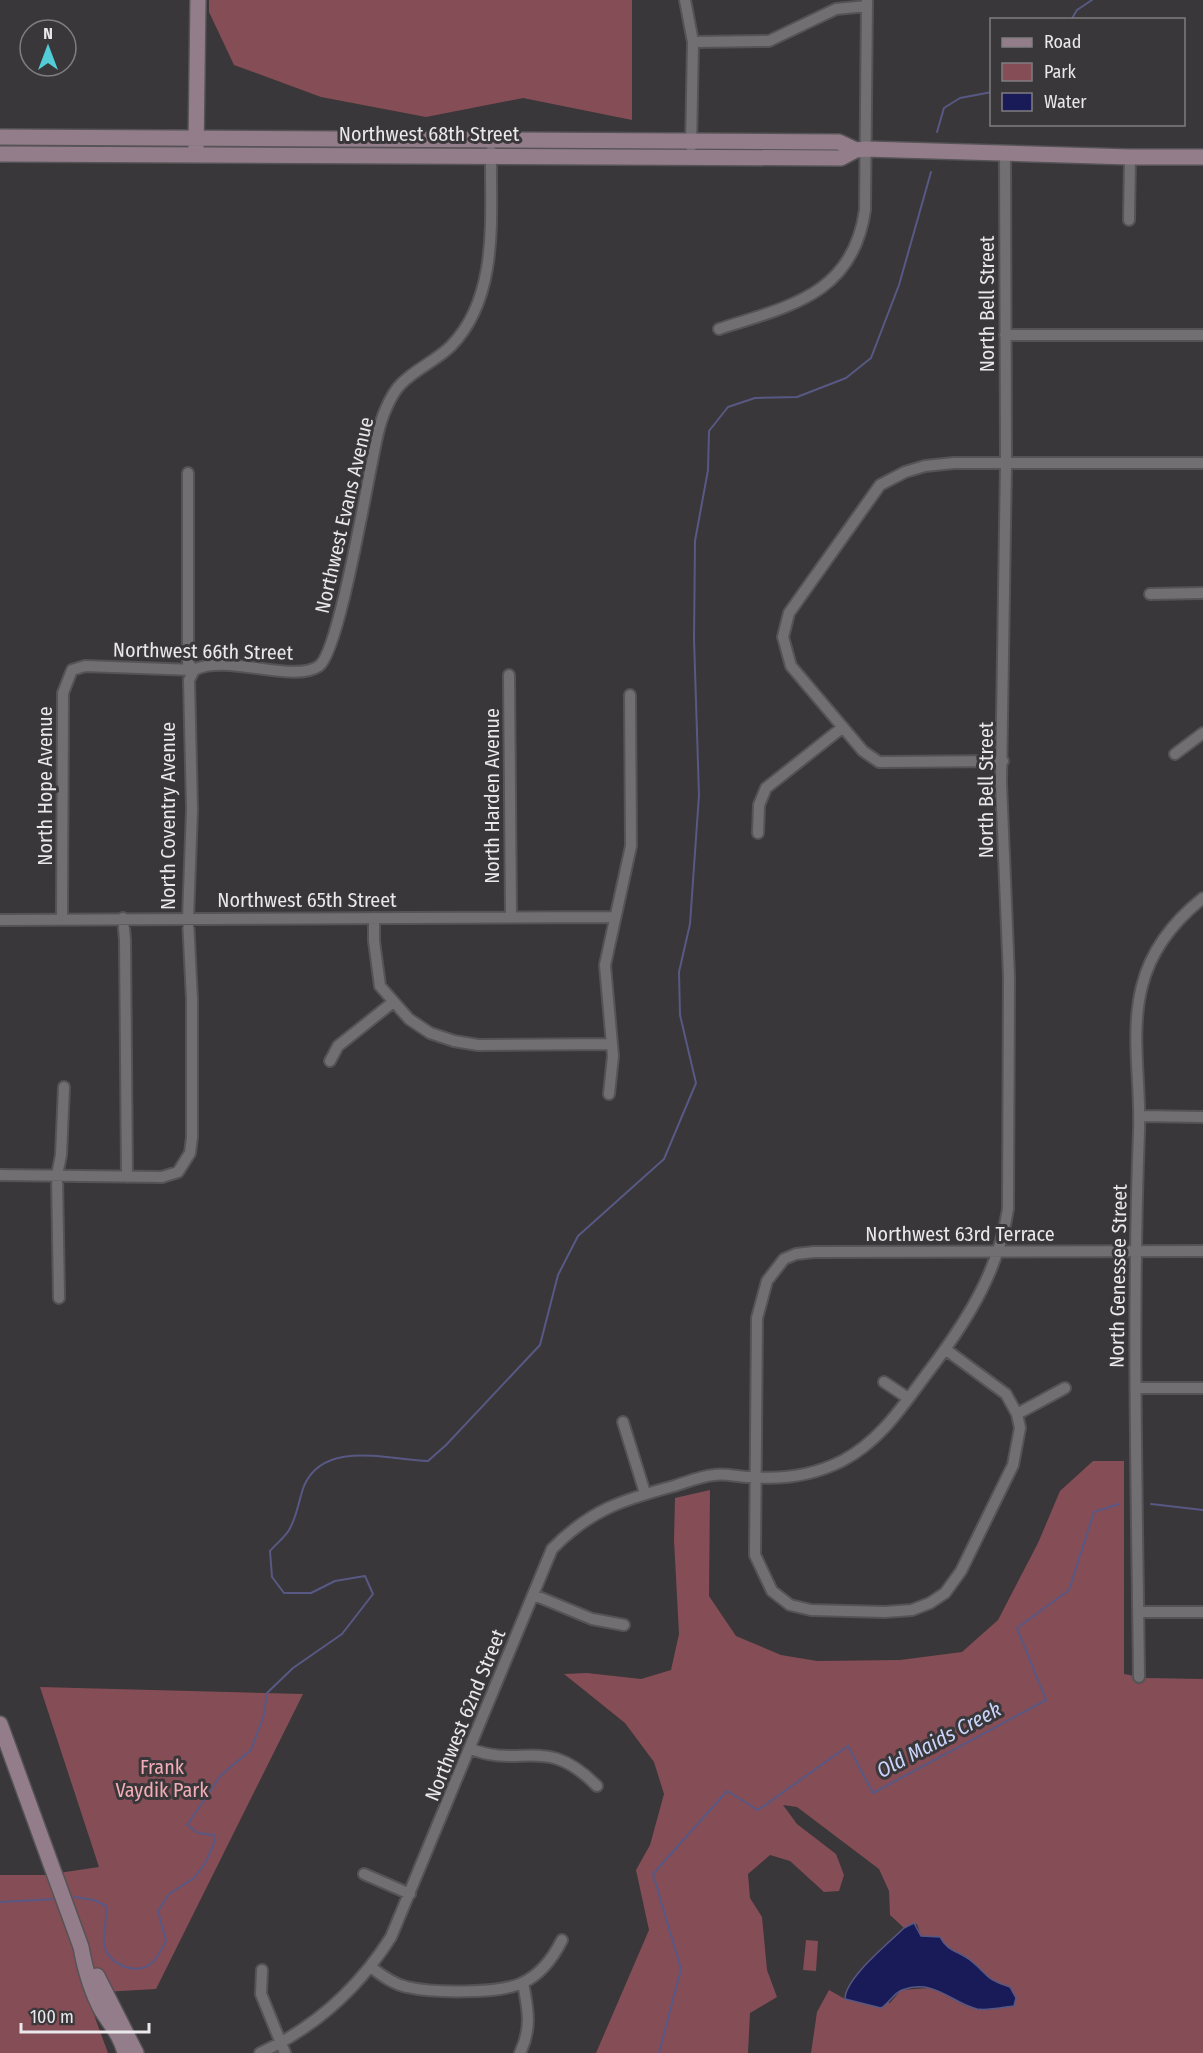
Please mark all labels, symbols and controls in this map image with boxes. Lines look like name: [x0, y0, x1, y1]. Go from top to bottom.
north arrow: [18, 18, 78, 78]
legend: [990, 18, 1185, 126]
text: N: [43, 24, 53, 43]
text: Road: [1044, 31, 1081, 53]
text: Park: [1044, 61, 1077, 83]
text: Water: [1044, 91, 1087, 113]
street label: Northwest 68th Street: [339, 122, 520, 146]
street label: North Bell Street: [975, 235, 999, 372]
street label: Northwest Evans Avenue: [310, 414, 378, 616]
street label: Northwest 66th Street: [113, 637, 294, 665]
street label: North Hope Avenue: [33, 706, 57, 866]
street label: North Harden Avenue: [480, 708, 504, 884]
street label: North Bell Street: [974, 721, 998, 858]
street label: North Coventry Avenue: [156, 722, 180, 910]
street label: Northwest 65th Street: [217, 888, 397, 912]
street label: North Genessee Street: [1104, 1183, 1132, 1368]
street label: Northwest 63rd Terrace: [865, 1222, 1055, 1246]
street label: Northwest 62nd Street: [420, 1625, 511, 1804]
water label: Old Maids Creek: [872, 1696, 1006, 1784]
park label: Frank Vaydik Park: [115, 1755, 209, 1802]
scale bar: [21, 1996, 148, 2034]
text: 100 m: [30, 2006, 74, 2028]

